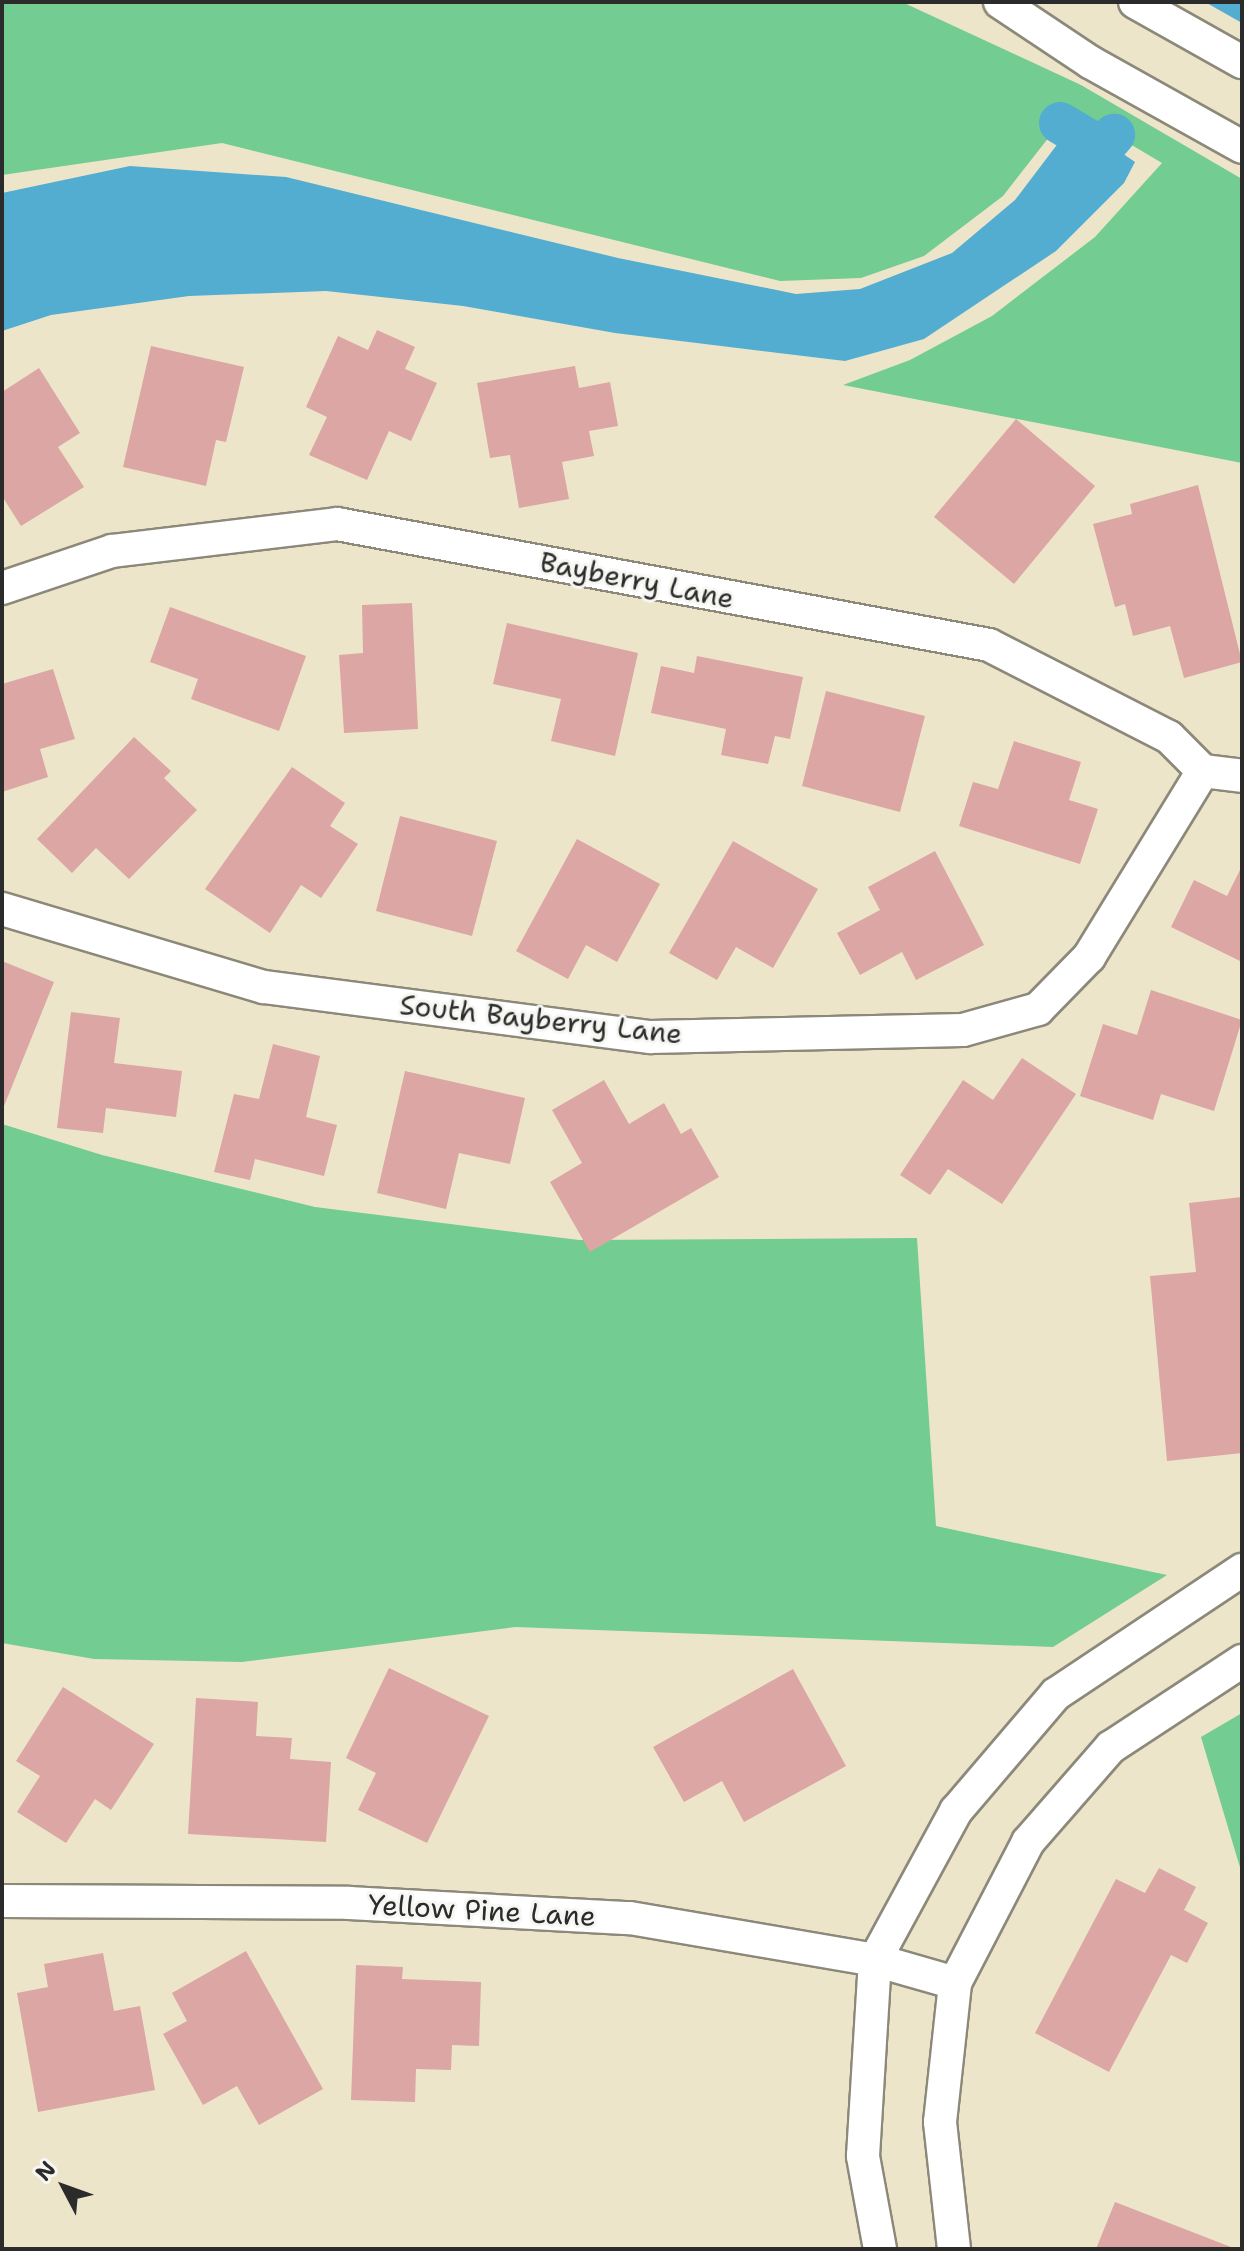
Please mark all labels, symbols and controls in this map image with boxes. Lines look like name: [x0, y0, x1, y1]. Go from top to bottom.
street label: Bayberry Lane: [537, 545, 737, 615]
street label: South Bayberry Lane: [398, 987, 684, 1051]
street label: Yellow Pine Lane: [367, 1887, 597, 1933]
north arrow: [24, 2147, 104, 2227]
text: N: [29, 2155, 62, 2187]

